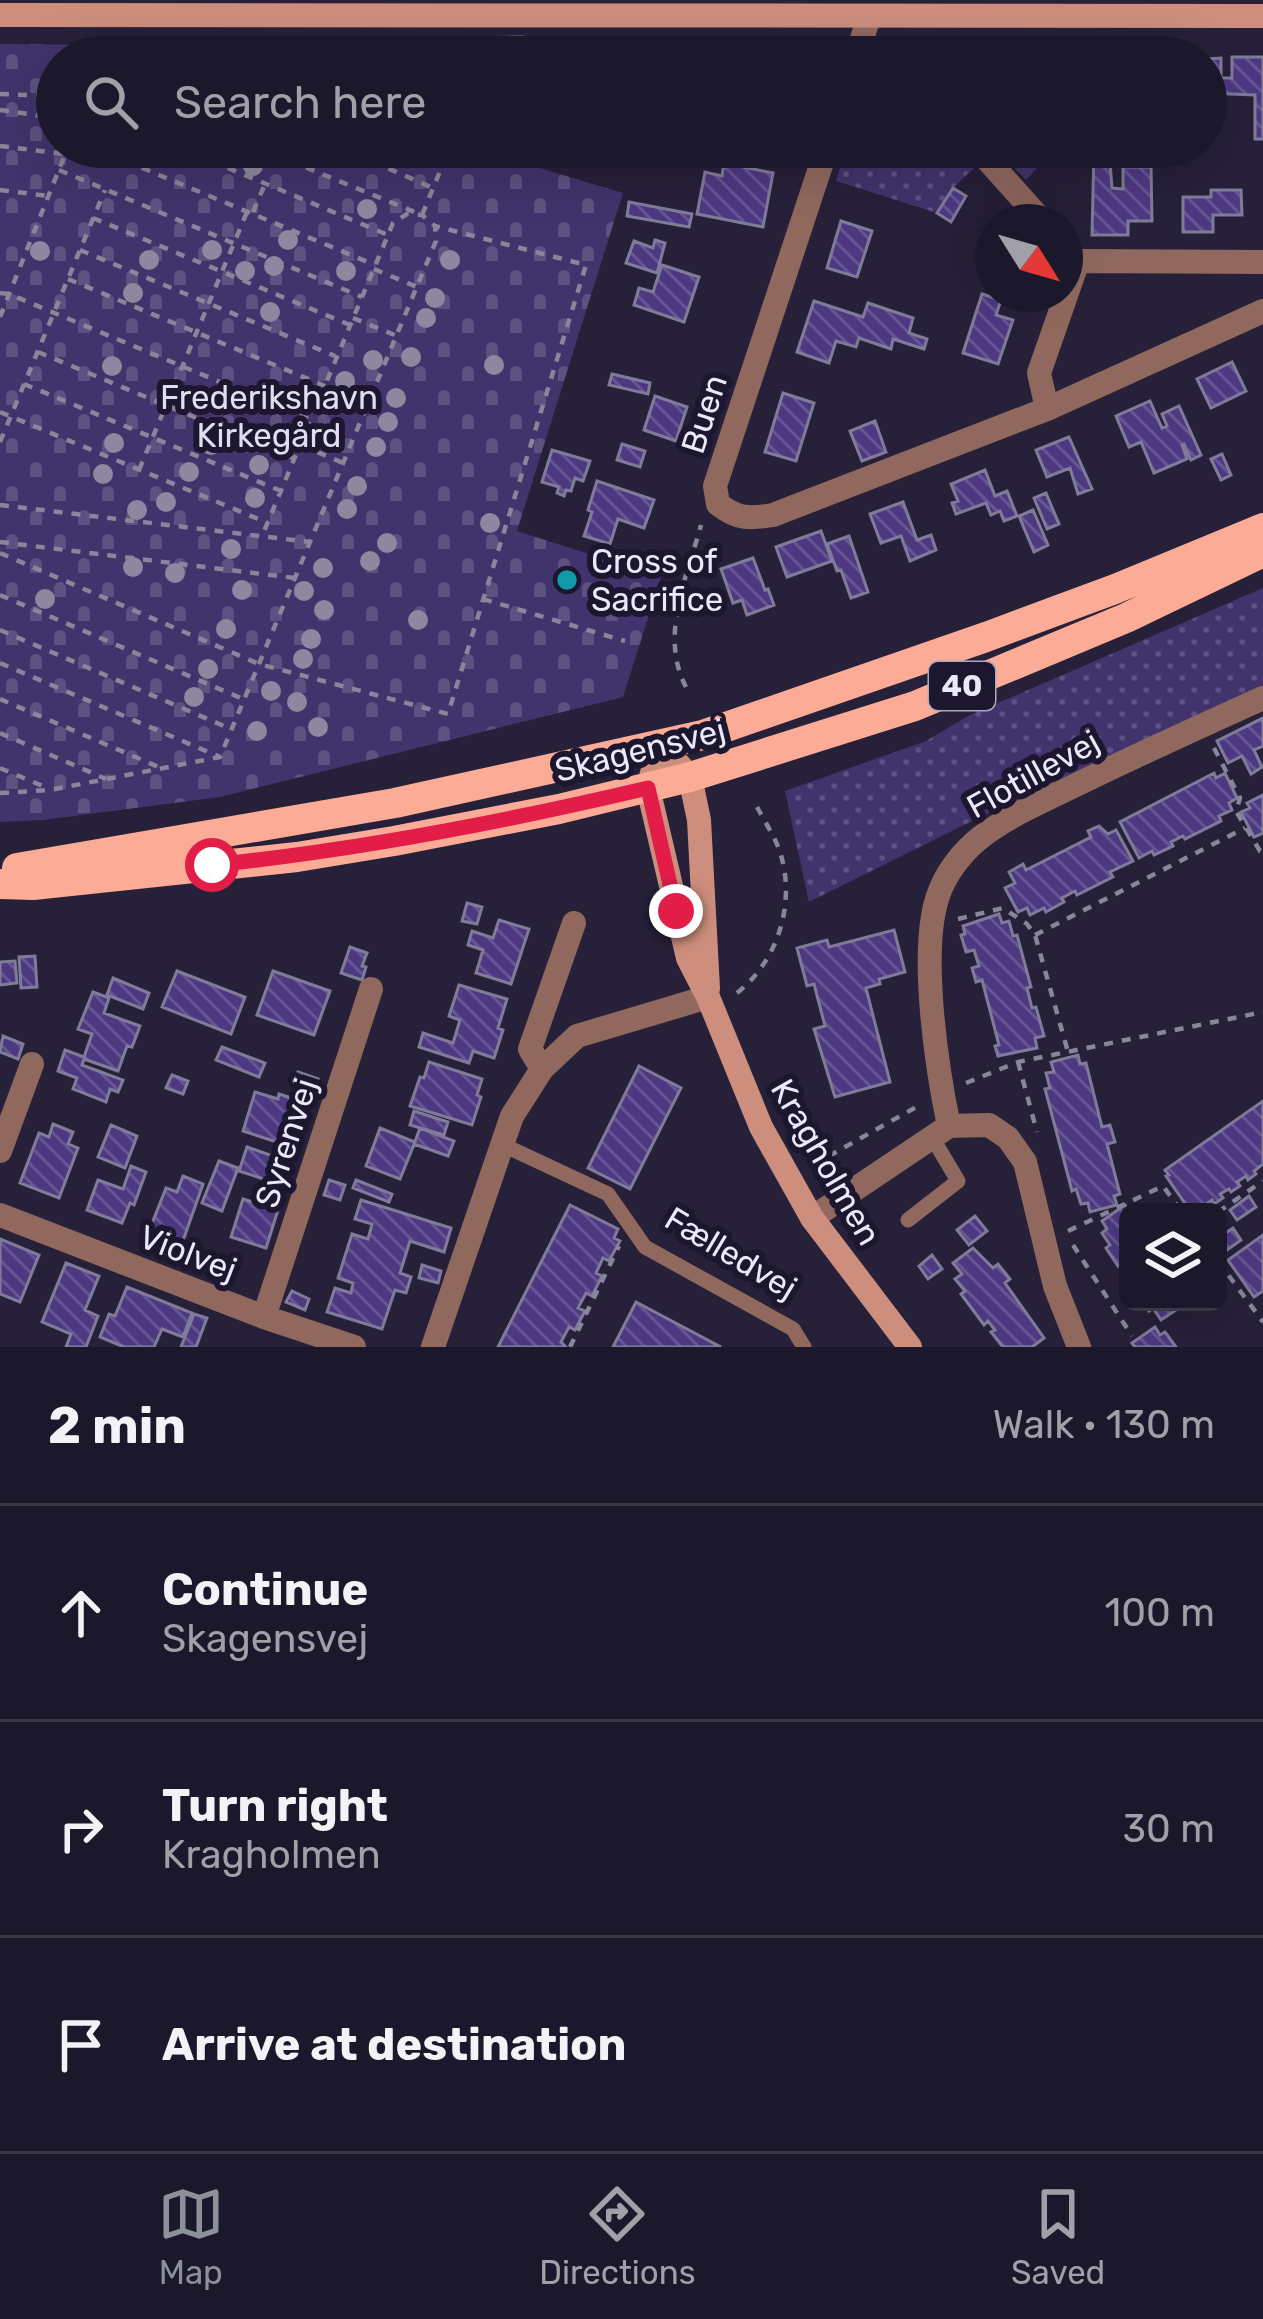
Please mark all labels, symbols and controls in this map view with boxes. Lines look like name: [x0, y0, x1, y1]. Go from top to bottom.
search box: [36, 36, 1227, 168]
icon: search: [78, 69, 144, 135]
text: Search here: [174, 76, 426, 129]
north arrow: [975, 204, 1083, 312]
street label: Buen: [673, 370, 735, 458]
park label: Frederikshavn Kirkegård: [160, 378, 378, 455]
place label: Cross of Sacrifice: [591, 542, 723, 619]
marker: Cross of Sacrifice: [554, 567, 580, 593]
road number: 40: [929, 662, 995, 710]
street label: Skagensvej: [551, 710, 729, 790]
street label: Flotillevej: [960, 722, 1106, 826]
route start: [185, 838, 239, 892]
route end: [649, 884, 703, 938]
street label: Kragholmen: [763, 1072, 889, 1252]
street label: Syrenvej: [247, 1074, 325, 1212]
street label: Fælledvej: [658, 1199, 804, 1307]
map controls: [1119, 1203, 1227, 1311]
button: layers: [1119, 1203, 1227, 1311]
street label: Violvej: [134, 1217, 242, 1289]
text: 2 min: [48, 1395, 186, 1456]
text: Walk · 130 m: [993, 1402, 1215, 1448]
text: Continue: [162, 1563, 368, 1616]
icon: ahead: [48, 1580, 114, 1646]
text: 100 m: [1105, 1590, 1215, 1636]
text: Skagensvej: [162, 1616, 368, 1662]
text: Turn right: [162, 1779, 388, 1832]
icon: right: [48, 1796, 114, 1862]
text: 30 m: [1123, 1806, 1215, 1852]
text: Kragholmen: [162, 1832, 381, 1878]
icon: arrive: [48, 2012, 114, 2078]
text: Arrive at destination: [162, 2018, 627, 2071]
tab: Map: [158, 2181, 224, 2292]
tab: Directions: [539, 2181, 696, 2292]
tab: Saved: [1011, 2181, 1105, 2292]

